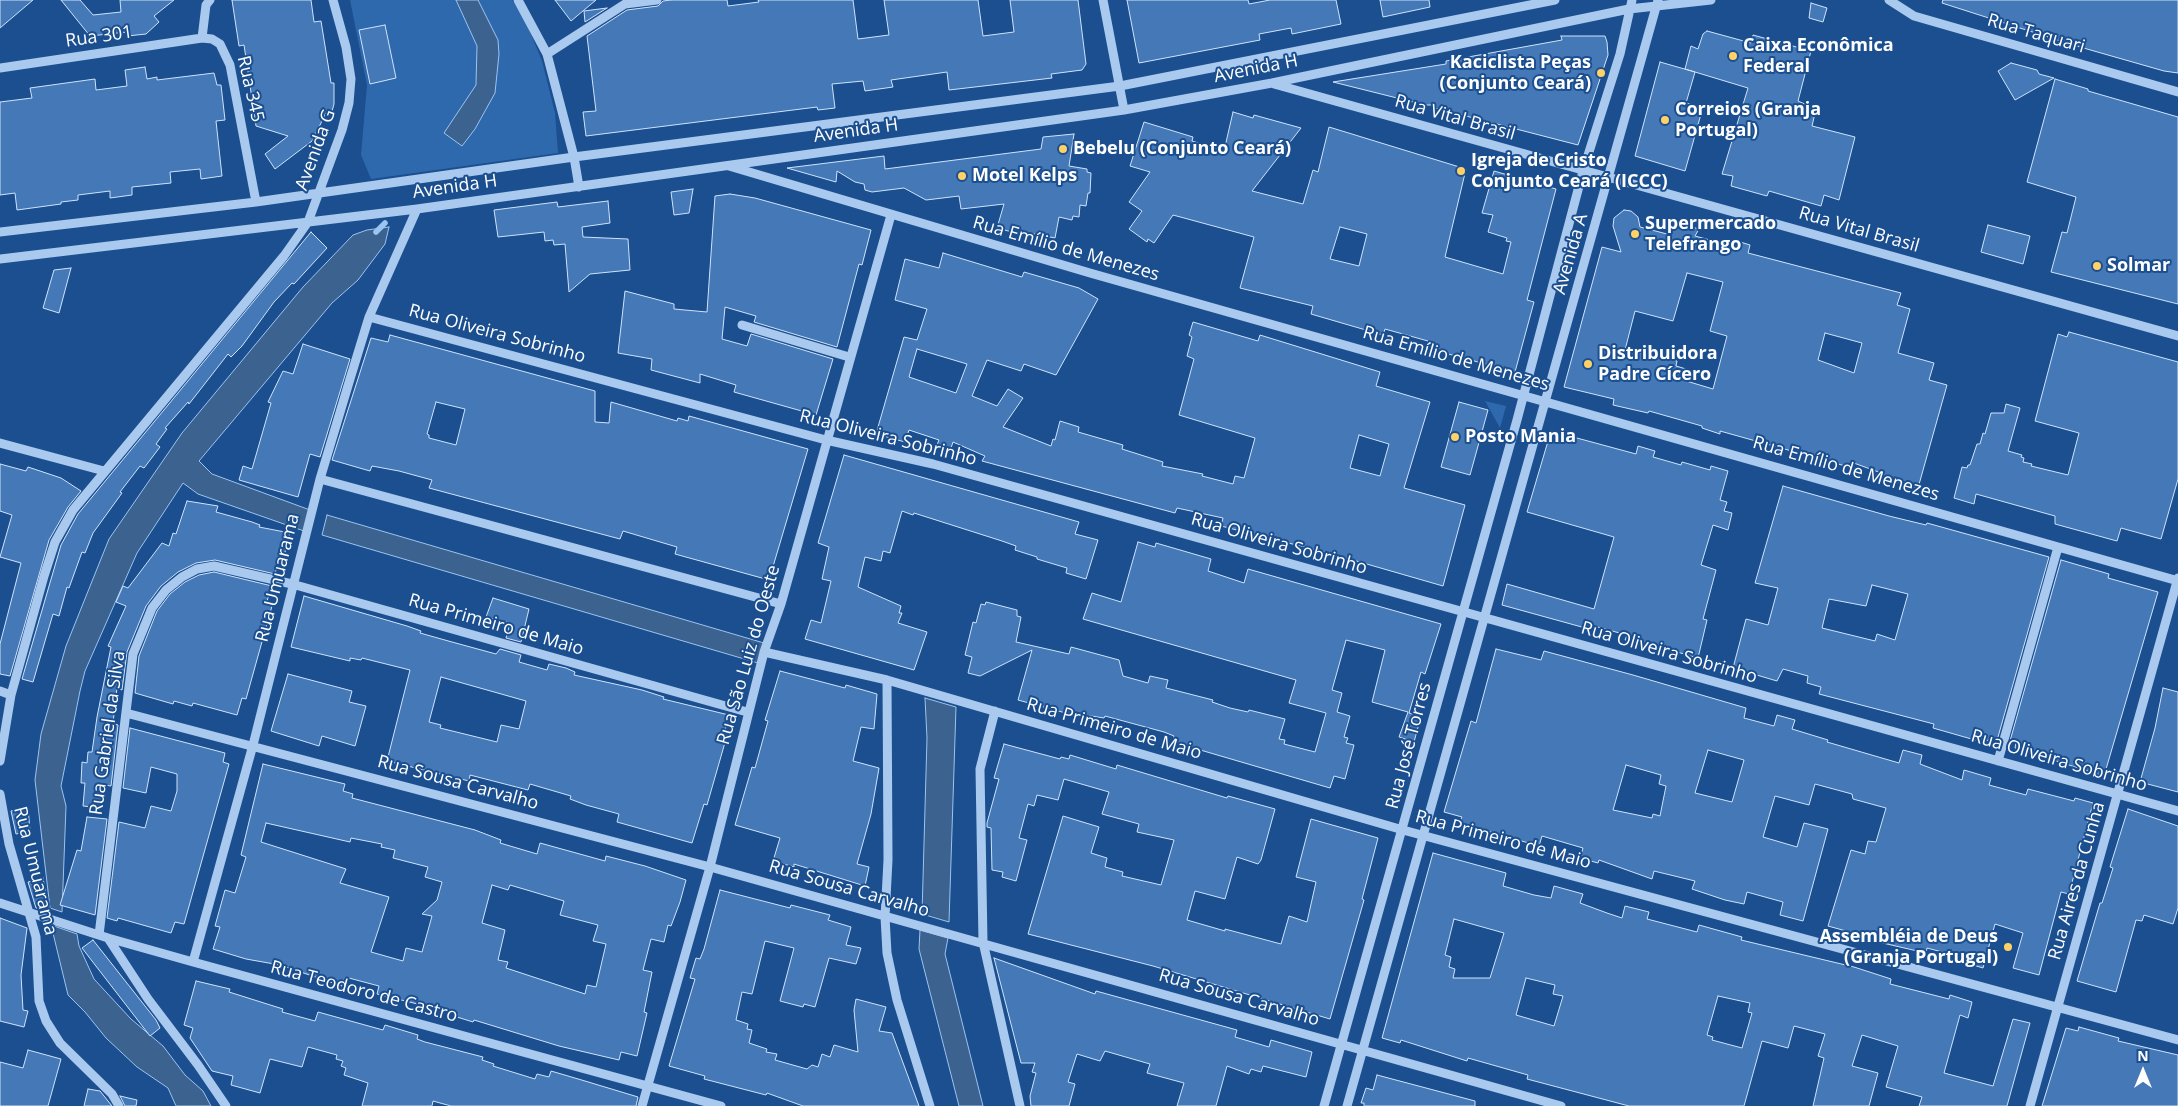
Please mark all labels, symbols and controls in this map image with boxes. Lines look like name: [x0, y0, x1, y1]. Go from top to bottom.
street label: Rua Taquari: [1985, 10, 2087, 58]
street label: Rua 301: [64, 22, 134, 52]
place label: Caixa Econômica Federal: [1743, 35, 1894, 78]
street label: Avenida H: [1212, 50, 1300, 88]
marker: Caixa Econômica Federal: [1727, 50, 1739, 62]
place label: Kaciclista Peças (Conjunto Ceará): [1440, 52, 1591, 94]
street label: Rua 345: [232, 54, 268, 124]
marker: Kaciclista Peças (Conjunto Ceará): [1595, 67, 1607, 79]
street label: Rua Vital Brasil: [1392, 90, 1518, 146]
place label: Correios (Granja Portugal): [1675, 99, 1821, 142]
street label: Avenida G: [291, 106, 341, 194]
street label: Avenida H: [812, 114, 900, 148]
marker: Correios (Granja Portugal): [1659, 114, 1671, 126]
place label: Bebelu (Conjunto Ceará): [1073, 138, 1291, 160]
marker: Bebelu (Conjunto Ceará): [1057, 143, 1069, 155]
place label: Igreja de Cristo Conjunto Ceará (ICCC): [1471, 150, 1667, 192]
place label: Motel Kelps: [972, 165, 1077, 187]
marker: Igreja de Cristo Conjunto Ceará (ICCC): [1455, 165, 1467, 177]
street label: Avenida H: [411, 170, 499, 204]
marker: Motel Kelps: [956, 170, 968, 182]
street label: Rua Vital Brasil: [1796, 202, 1922, 258]
street label: Avenida A: [1549, 211, 1593, 297]
street label: Rua Emílio de Menezes: [970, 212, 1162, 286]
place label: Supermercado Telefrango: [1645, 213, 1776, 255]
marker: Supermercado Telefrango: [1629, 228, 1641, 240]
place label: Solmar: [2107, 255, 2170, 277]
marker: Solmar: [2091, 260, 2103, 272]
street label: Rua Oliveira Sobrinho: [406, 300, 588, 368]
street label: Rua Emílio de Menezes: [1360, 322, 1552, 396]
place label: Distribuidora Padre Cícero: [1598, 343, 1718, 386]
marker: Distribuidora Padre Cícero: [1582, 358, 1594, 370]
street label: Rua Oliveira Sobrinho: [797, 405, 979, 471]
place label: Posto Mania: [1465, 426, 1576, 448]
marker: Posto Mania: [1449, 431, 1461, 443]
street label: Rua Emílio de Menezes: [1750, 432, 1942, 506]
street label: Rua Oliveira Sobrinho: [1188, 509, 1370, 579]
street label: Rua Umuarama: [252, 512, 304, 644]
street label: Rua São Luiz do Oeste: [713, 563, 785, 747]
street label: Rua Primeiro de Maio: [406, 590, 586, 660]
street label: Rua Oliveira Sobrinho: [1578, 618, 1760, 688]
street label: Rua Gabriel da Silva: [86, 649, 130, 817]
street label: Rua José Torres: [1382, 680, 1436, 812]
street label: Rua Primeiro de Maio: [1024, 694, 1204, 764]
street label: Rua Oliveira Sobrinho: [1968, 726, 2150, 796]
street label: Rua Sousa Carvalho: [375, 751, 541, 815]
street label: Rua Aires da Cunha: [2044, 799, 2110, 963]
street label: Rua Umuarama: [9, 805, 61, 937]
street label: Rua Primeiro de Maio: [1413, 806, 1593, 874]
street label: Rua Sousa Carvalho: [766, 856, 932, 922]
place label: Assembléia de Deus (Granja Portugal): [1819, 926, 1998, 969]
marker: Assembléia de Deus (Granja Portugal): [2002, 941, 2014, 953]
street label: Rua Teodoro de Castro: [268, 957, 460, 1027]
street label: Rua Sousa Carvalho: [1156, 965, 1322, 1031]
north arrow: [2118, 1046, 2168, 1096]
text: N: [2137, 1046, 2149, 1065]

